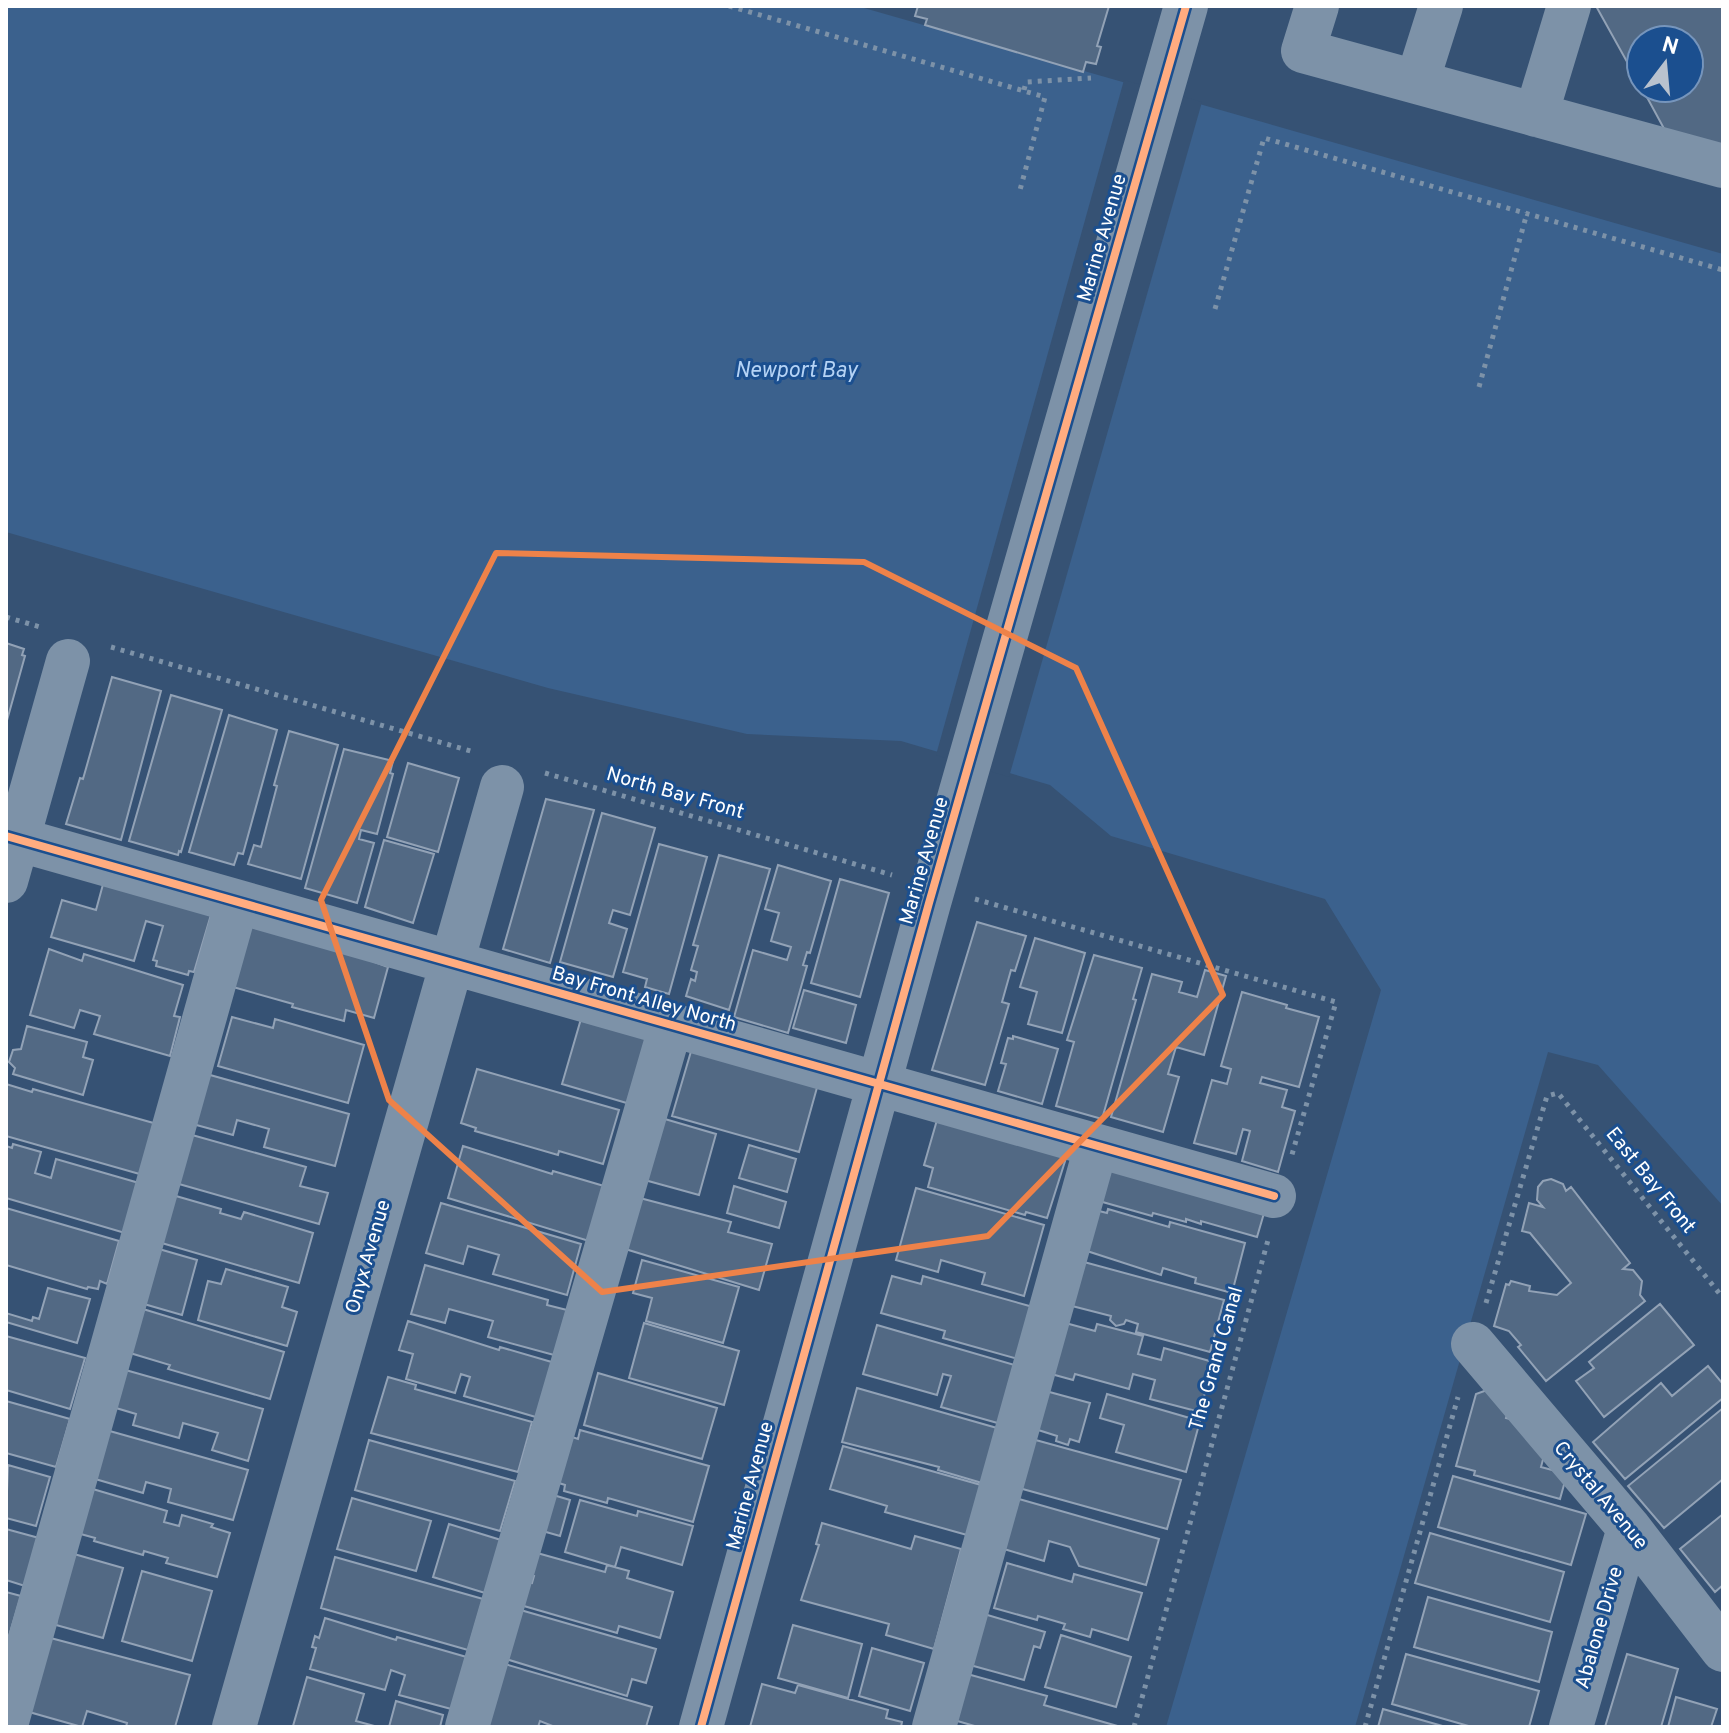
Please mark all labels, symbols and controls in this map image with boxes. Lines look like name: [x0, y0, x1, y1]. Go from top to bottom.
north arrow: [1625, 24, 1705, 104]
text: N: [1659, 32, 1681, 62]
street label: Marine Avenue: [1072, 171, 1134, 305]
water label: Newport Bay: [735, 358, 859, 385]
street label: North Bay Front: [603, 762, 747, 826]
street label: Marine Avenue: [894, 794, 956, 928]
street label: Bay Front Alley North: [549, 961, 739, 1039]
street label: East Bay Front: [1599, 1122, 1701, 1240]
street label: Onyx Avenue: [340, 1197, 398, 1317]
street label: The Grand Canal: [1184, 1284, 1250, 1434]
street label: Marine Avenue: [721, 1419, 781, 1553]
street label: Crystal Avenue: [1547, 1436, 1653, 1556]
street label: Abalone Drive: [1570, 1564, 1630, 1692]

